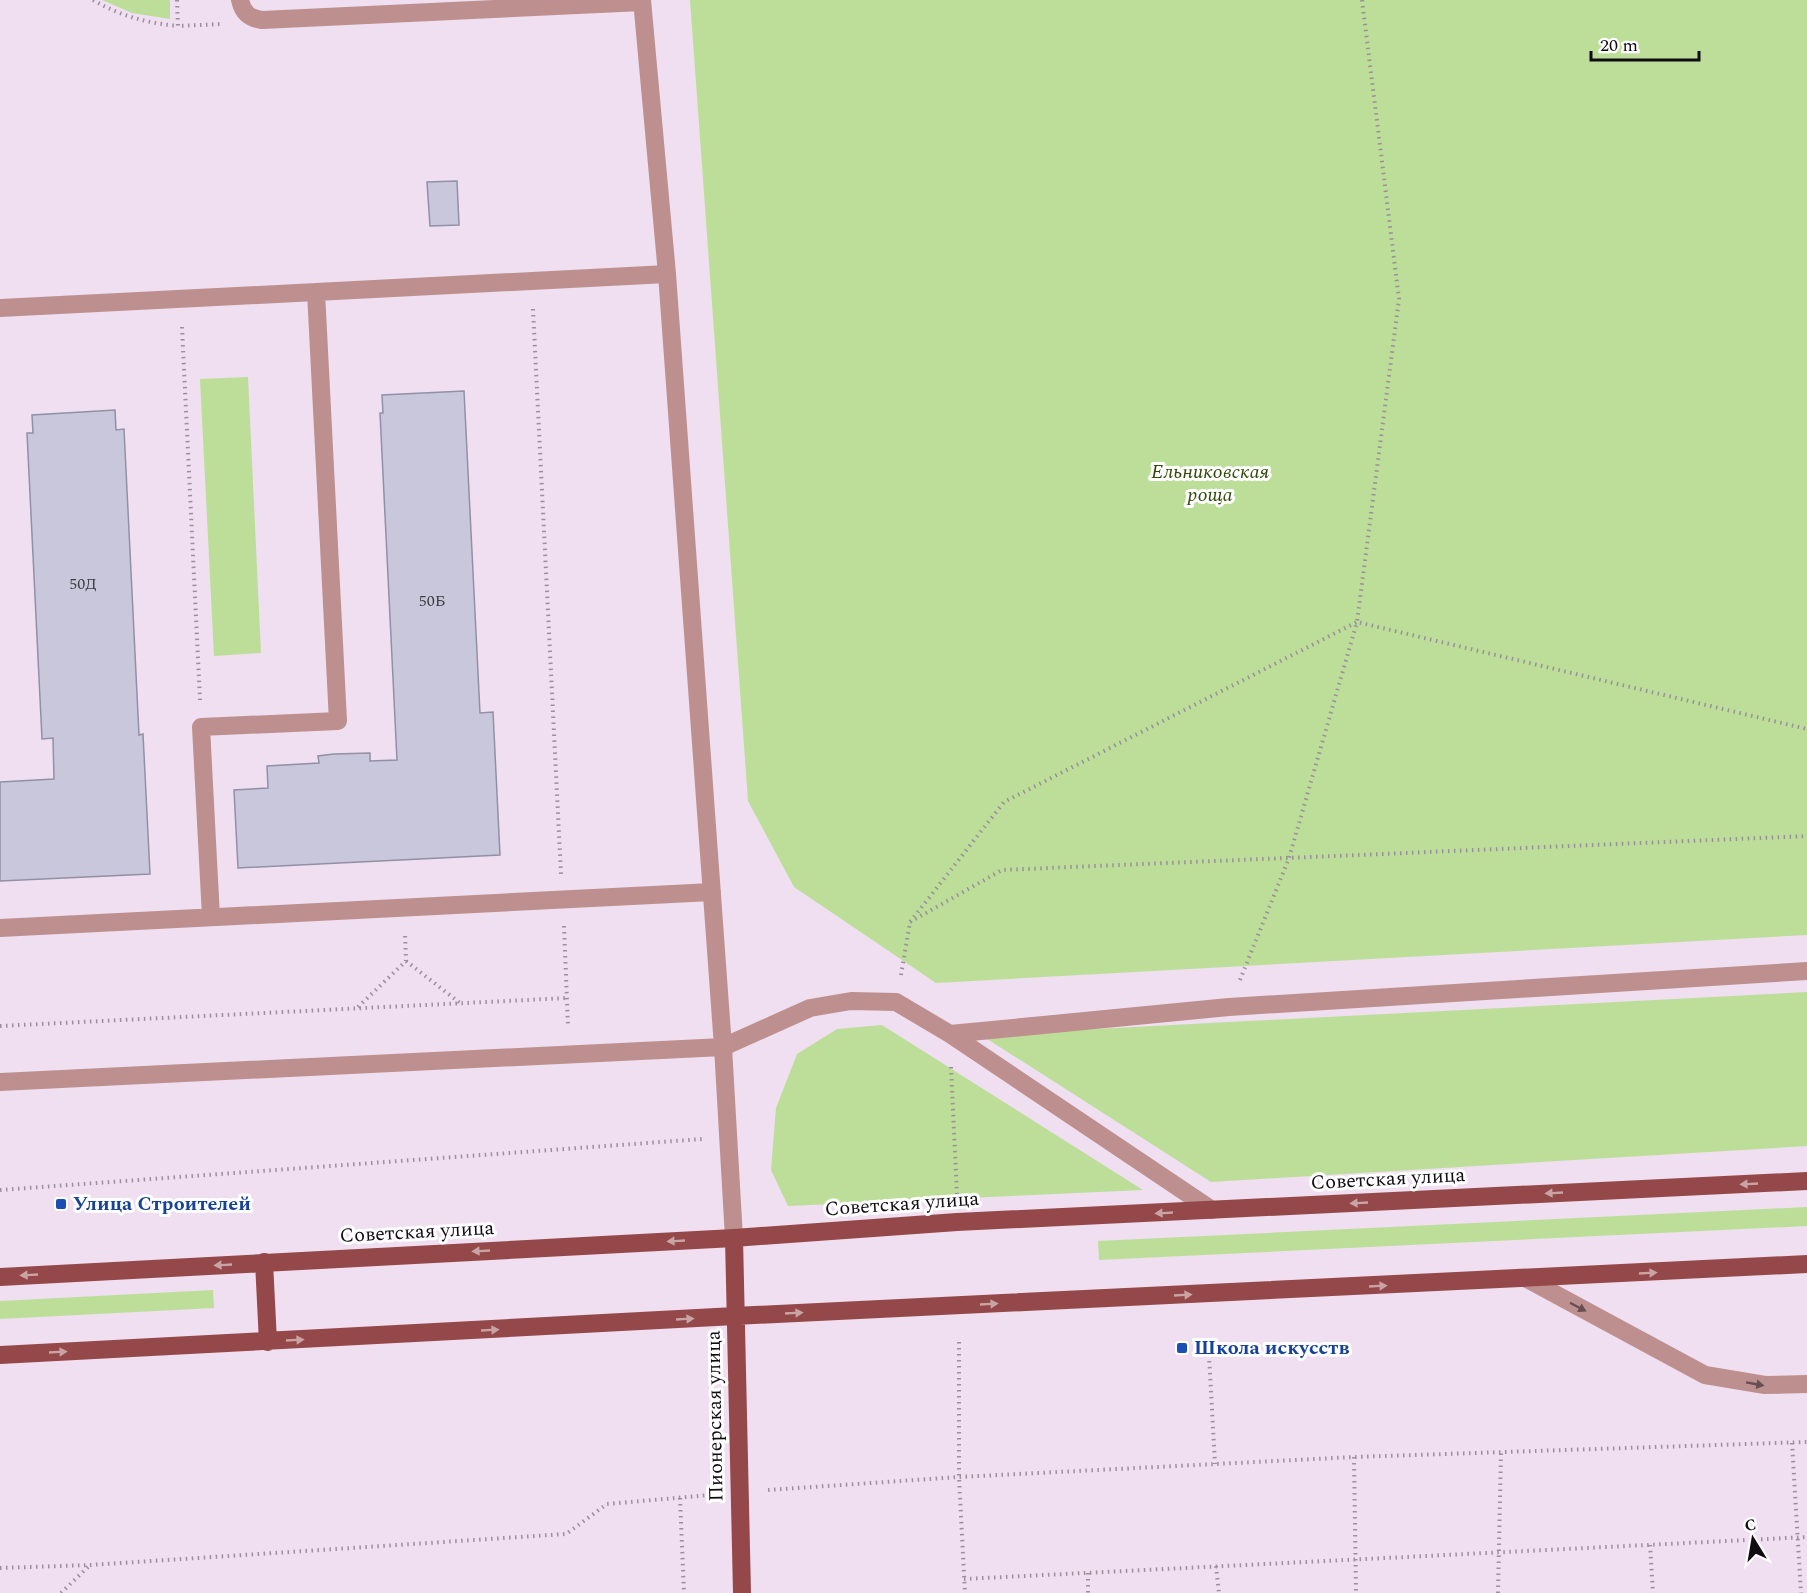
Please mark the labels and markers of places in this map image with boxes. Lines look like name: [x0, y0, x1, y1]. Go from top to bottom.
place label: Улица Строителей: [73, 1189, 251, 1219]
marker: Улица Строителей: [54, 1197, 68, 1211]
place label: Школа искусств: [1194, 1333, 1349, 1363]
marker: Школа искусств: [1175, 1341, 1189, 1355]

